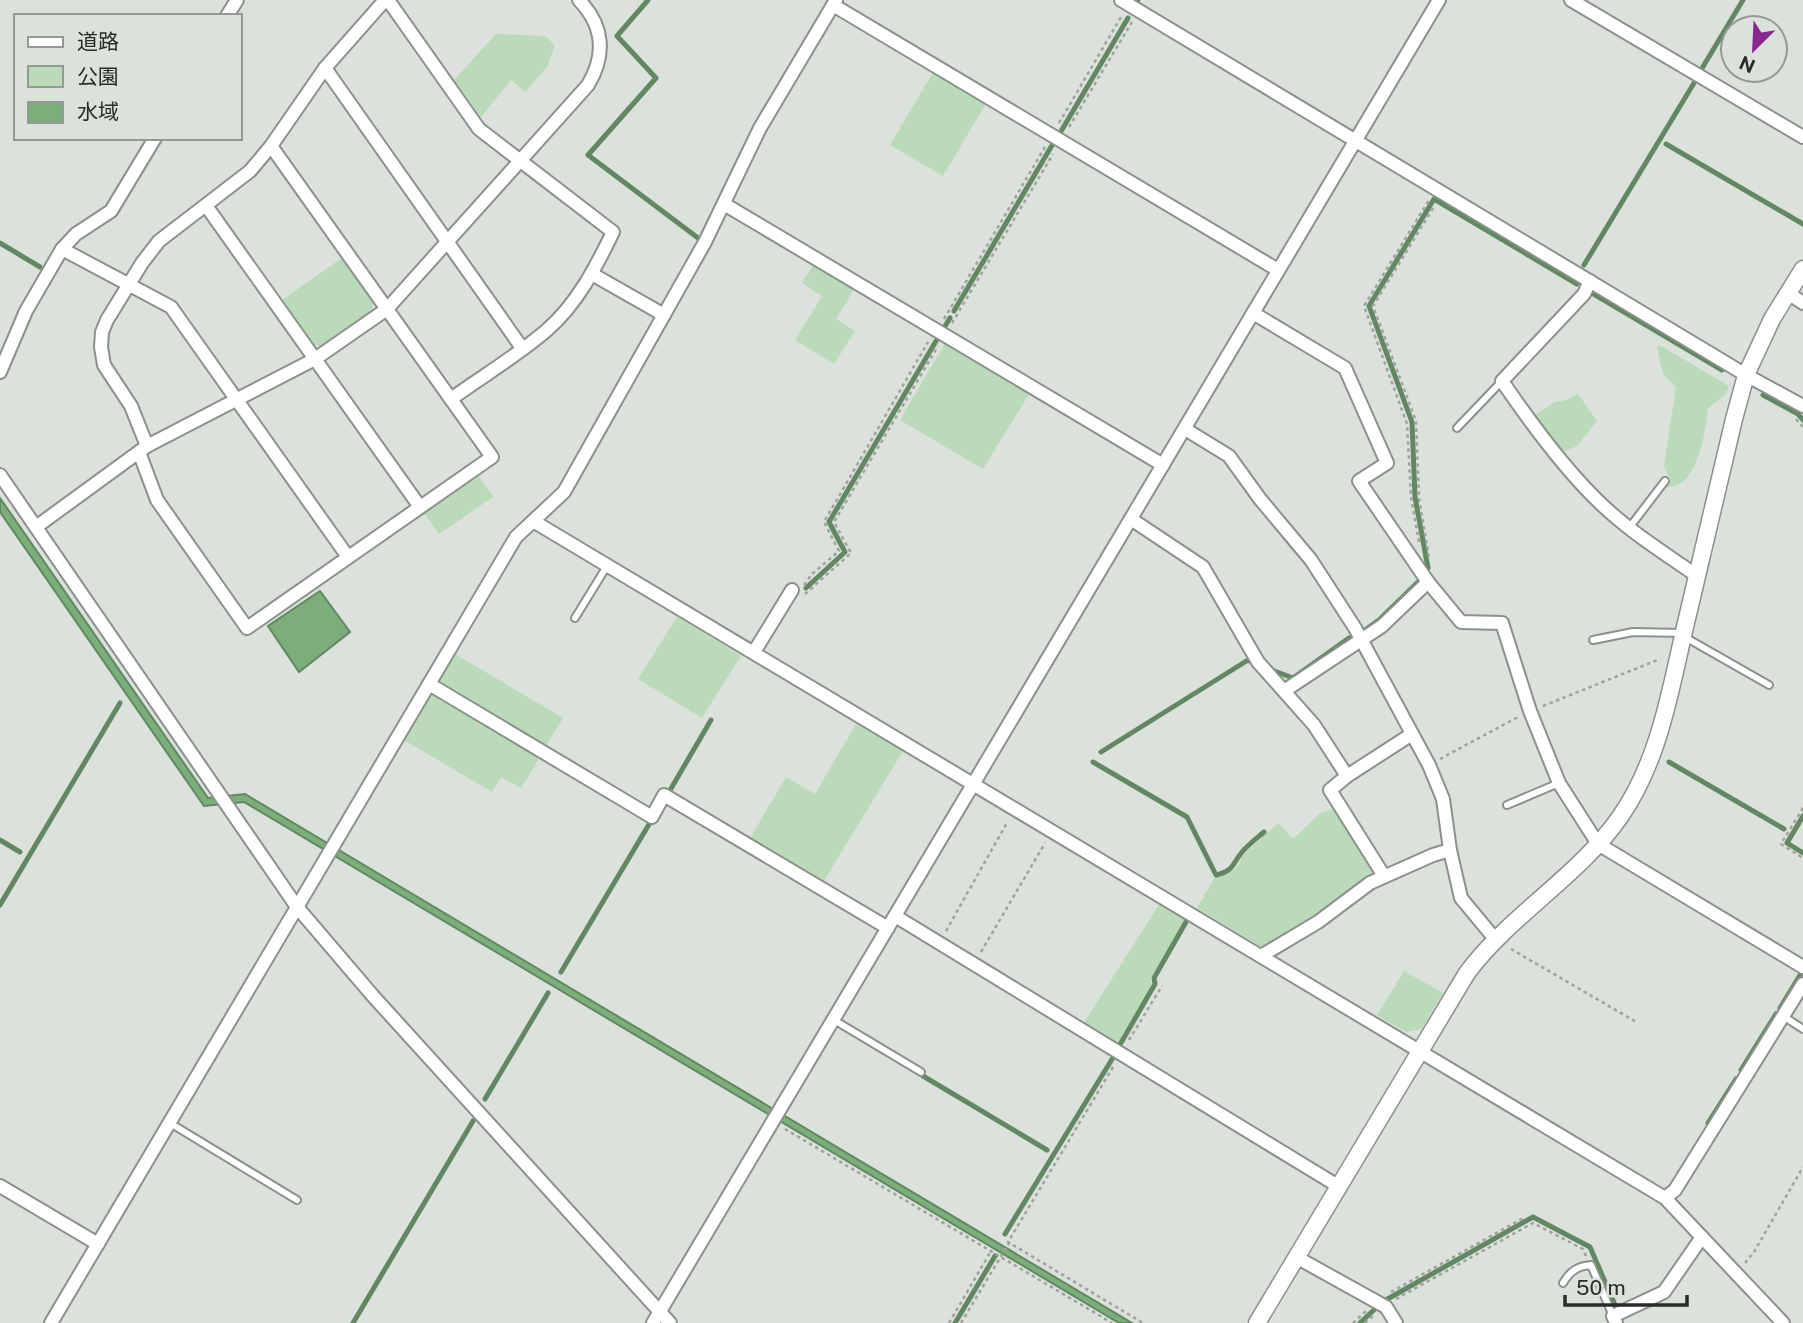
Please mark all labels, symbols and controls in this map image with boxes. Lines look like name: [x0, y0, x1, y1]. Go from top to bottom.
legend: [14, 14, 242, 140]
north arrow: [1719, 14, 1789, 84]
text: 道路: [77, 29, 119, 54]
text: N: [1736, 51, 1758, 78]
text: 公園: [77, 64, 119, 89]
text: 水域: [77, 99, 119, 124]
scale bar: [1565, 1264, 1688, 1308]
text: 50 m: [1576, 1275, 1626, 1300]

